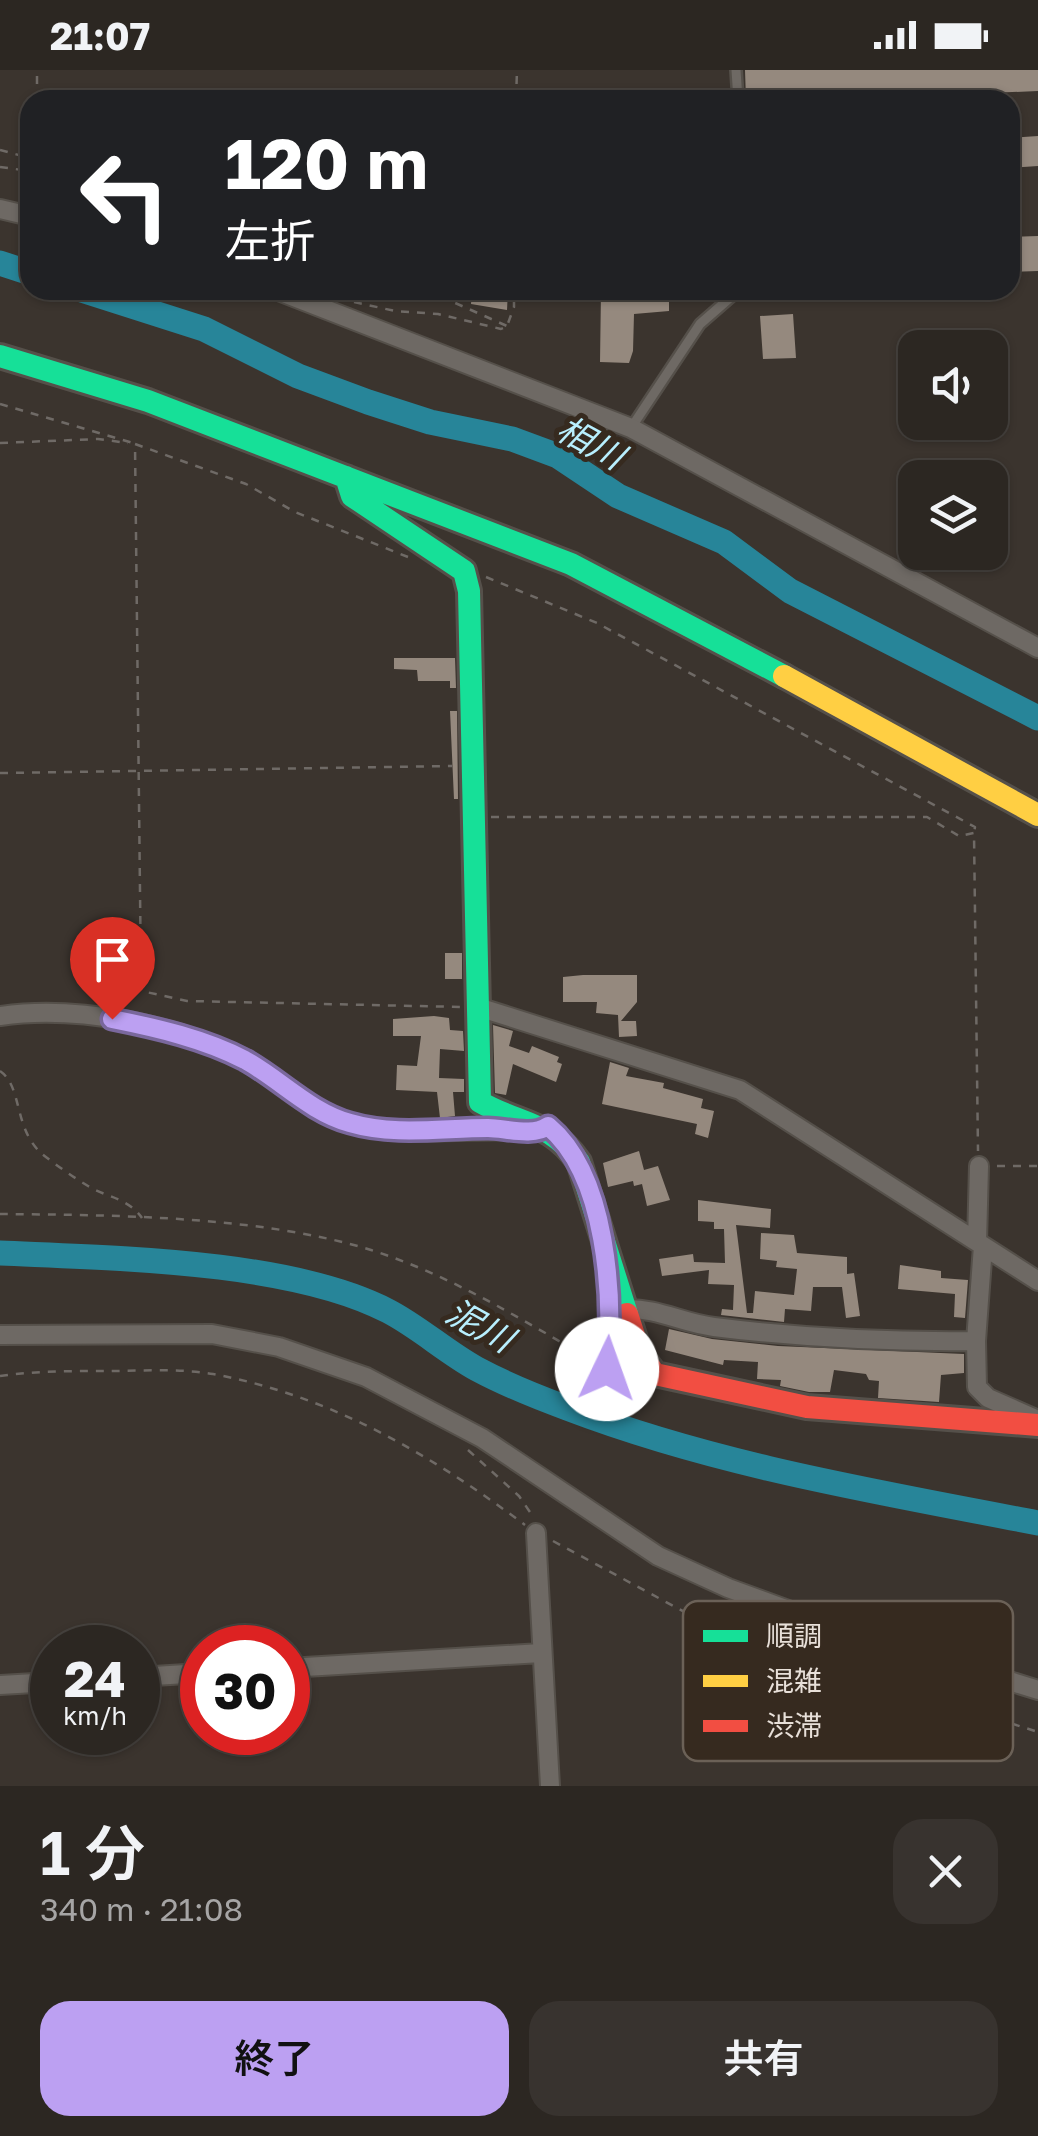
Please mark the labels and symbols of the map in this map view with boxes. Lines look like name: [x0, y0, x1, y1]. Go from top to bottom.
water label: 相川: [550, 407, 635, 479]
pin: [70, 917, 155, 1020]
water label: 泥川: [439, 1290, 524, 1362]
position arrow: [555, 1317, 659, 1421]
legend: [683, 1601, 1013, 1761]
text: 順調: [766, 1619, 822, 1652]
speed limit sign: 30: [180, 1625, 310, 1755]
text: 混雑: [766, 1664, 822, 1697]
text: 渋滞: [766, 1709, 822, 1742]

